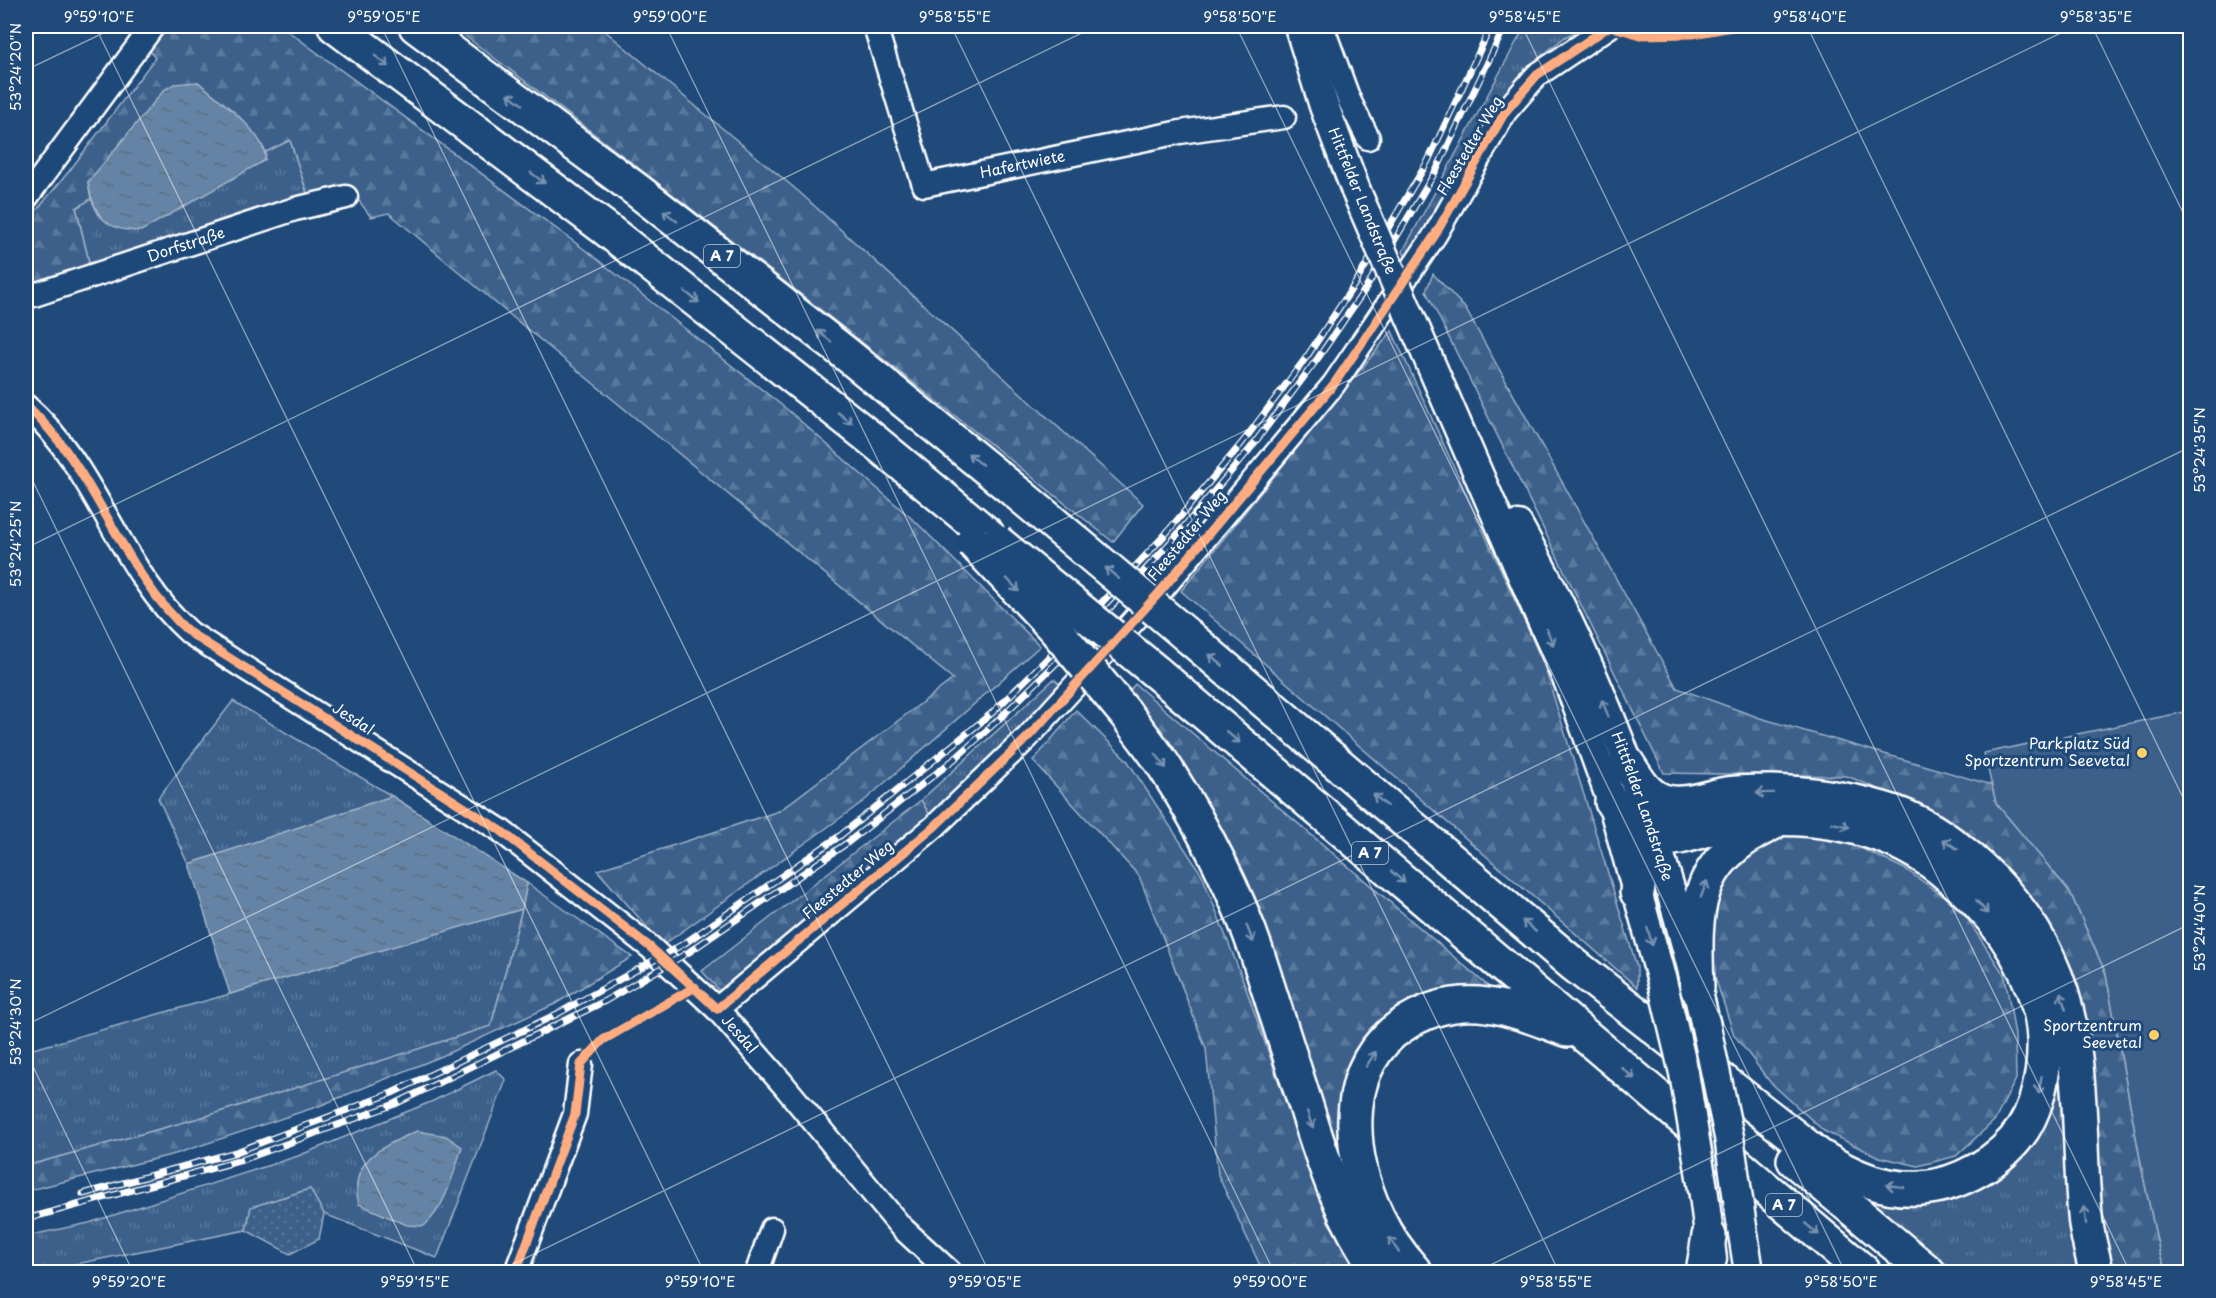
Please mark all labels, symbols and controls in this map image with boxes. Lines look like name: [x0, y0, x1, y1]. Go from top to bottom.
text: 9°59'10"E: [64, 4, 134, 27]
text: 9°59'05"E: [347, 4, 421, 27]
text: 9°59'00"E: [633, 4, 707, 27]
text: 9°58'55"E: [919, 4, 991, 27]
text: 9°58'50"E: [1203, 4, 1277, 27]
text: 9°58'45"E: [1489, 4, 1561, 27]
text: 9°58'40"E: [1773, 4, 1847, 27]
text: 9°58'35"E: [2060, 4, 2132, 27]
text: 53°24'20"N: [3, 23, 26, 111]
one-way arrow: [374, 54, 390, 67]
street label: Fleestedter Weg: [1430, 91, 1508, 199]
one-way arrow: [507, 93, 523, 105]
street label: Hittfelder Landstraße: [1323, 124, 1403, 277]
street label: Hafertwiete: [978, 143, 1067, 183]
one-way arrow: [530, 171, 546, 184]
one-way arrow: [663, 210, 679, 223]
street label: Dorfstraße: [144, 220, 227, 267]
road number: A 7: [704, 245, 740, 267]
one-way arrow: [684, 291, 700, 304]
one-way arrow: [816, 330, 832, 343]
text: 53°24'35"N: [2187, 407, 2210, 493]
one-way arrow: [837, 412, 853, 425]
one-way arrow: [967, 453, 983, 466]
street label: Fleestedter Weg: [1141, 485, 1231, 586]
text: 53°24'25"N: [3, 501, 26, 587]
one-way arrow: [1104, 566, 1120, 579]
one-way arrow: [1006, 577, 1021, 592]
one-way arrow: [1545, 627, 1556, 645]
one-way arrow: [1208, 653, 1224, 666]
street label: Jesdal: [329, 696, 379, 740]
one-way arrow: [1599, 699, 1610, 718]
street label: Hittfelder Landstraße: [1607, 728, 1680, 883]
one-way arrow: [1225, 730, 1240, 744]
place label: Parkplatz Süd Sportzentrum Seevetal: [1964, 731, 2130, 771]
marker: Parkplatz Süd Sportzentrum Seevetal: [2135, 746, 2149, 760]
one-way arrow: [1154, 753, 1167, 769]
one-way arrow: [1756, 787, 1776, 799]
one-way arrow: [1372, 793, 1388, 806]
one-way arrow: [1831, 819, 1850, 831]
street label: Fleestedter Weg: [797, 834, 898, 924]
one-way arrow: [1942, 838, 1959, 850]
road number: A 7: [1352, 842, 1388, 864]
one-way arrow: [1390, 870, 1406, 883]
one-way arrow: [1699, 880, 1710, 899]
text: 53°24'40"N: [2187, 884, 2210, 972]
one-way arrow: [1976, 899, 1989, 915]
one-way arrow: [1522, 919, 1537, 933]
one-way arrow: [1245, 925, 1256, 943]
one-way arrow: [1644, 927, 1656, 946]
text: 53°24'30"N: [3, 978, 26, 1066]
one-way arrow: [2057, 992, 2068, 1011]
street label: Jesdal: [717, 1009, 764, 1058]
place label: Sportzentrum Seevetal: [2043, 1013, 2142, 1053]
marker: Sportzentrum Seevetal: [2147, 1028, 2161, 1042]
one-way arrow: [1365, 1052, 1377, 1068]
one-way arrow: [1620, 1066, 1636, 1079]
one-way arrow: [2034, 1074, 2045, 1094]
one-way arrow: [1305, 1110, 1316, 1129]
one-way arrow: [1886, 1181, 1906, 1192]
road number: A 7: [1766, 1194, 1802, 1216]
one-way arrow: [2080, 1206, 2091, 1226]
one-way arrow: [1804, 1222, 1820, 1235]
one-way arrow: [1388, 1237, 1401, 1254]
text: 9°59'20"E: [92, 1269, 166, 1292]
text: 9°59'15"E: [380, 1269, 450, 1292]
text: 9°59'10"E: [665, 1269, 735, 1292]
text: 9°59'05"E: [948, 1269, 1022, 1292]
text: 9°59'00"E: [1233, 1269, 1307, 1292]
text: 9°58'55"E: [1520, 1269, 1592, 1292]
text: 9°58'50"E: [1804, 1269, 1878, 1292]
text: 9°58'45"E: [2090, 1269, 2162, 1292]

